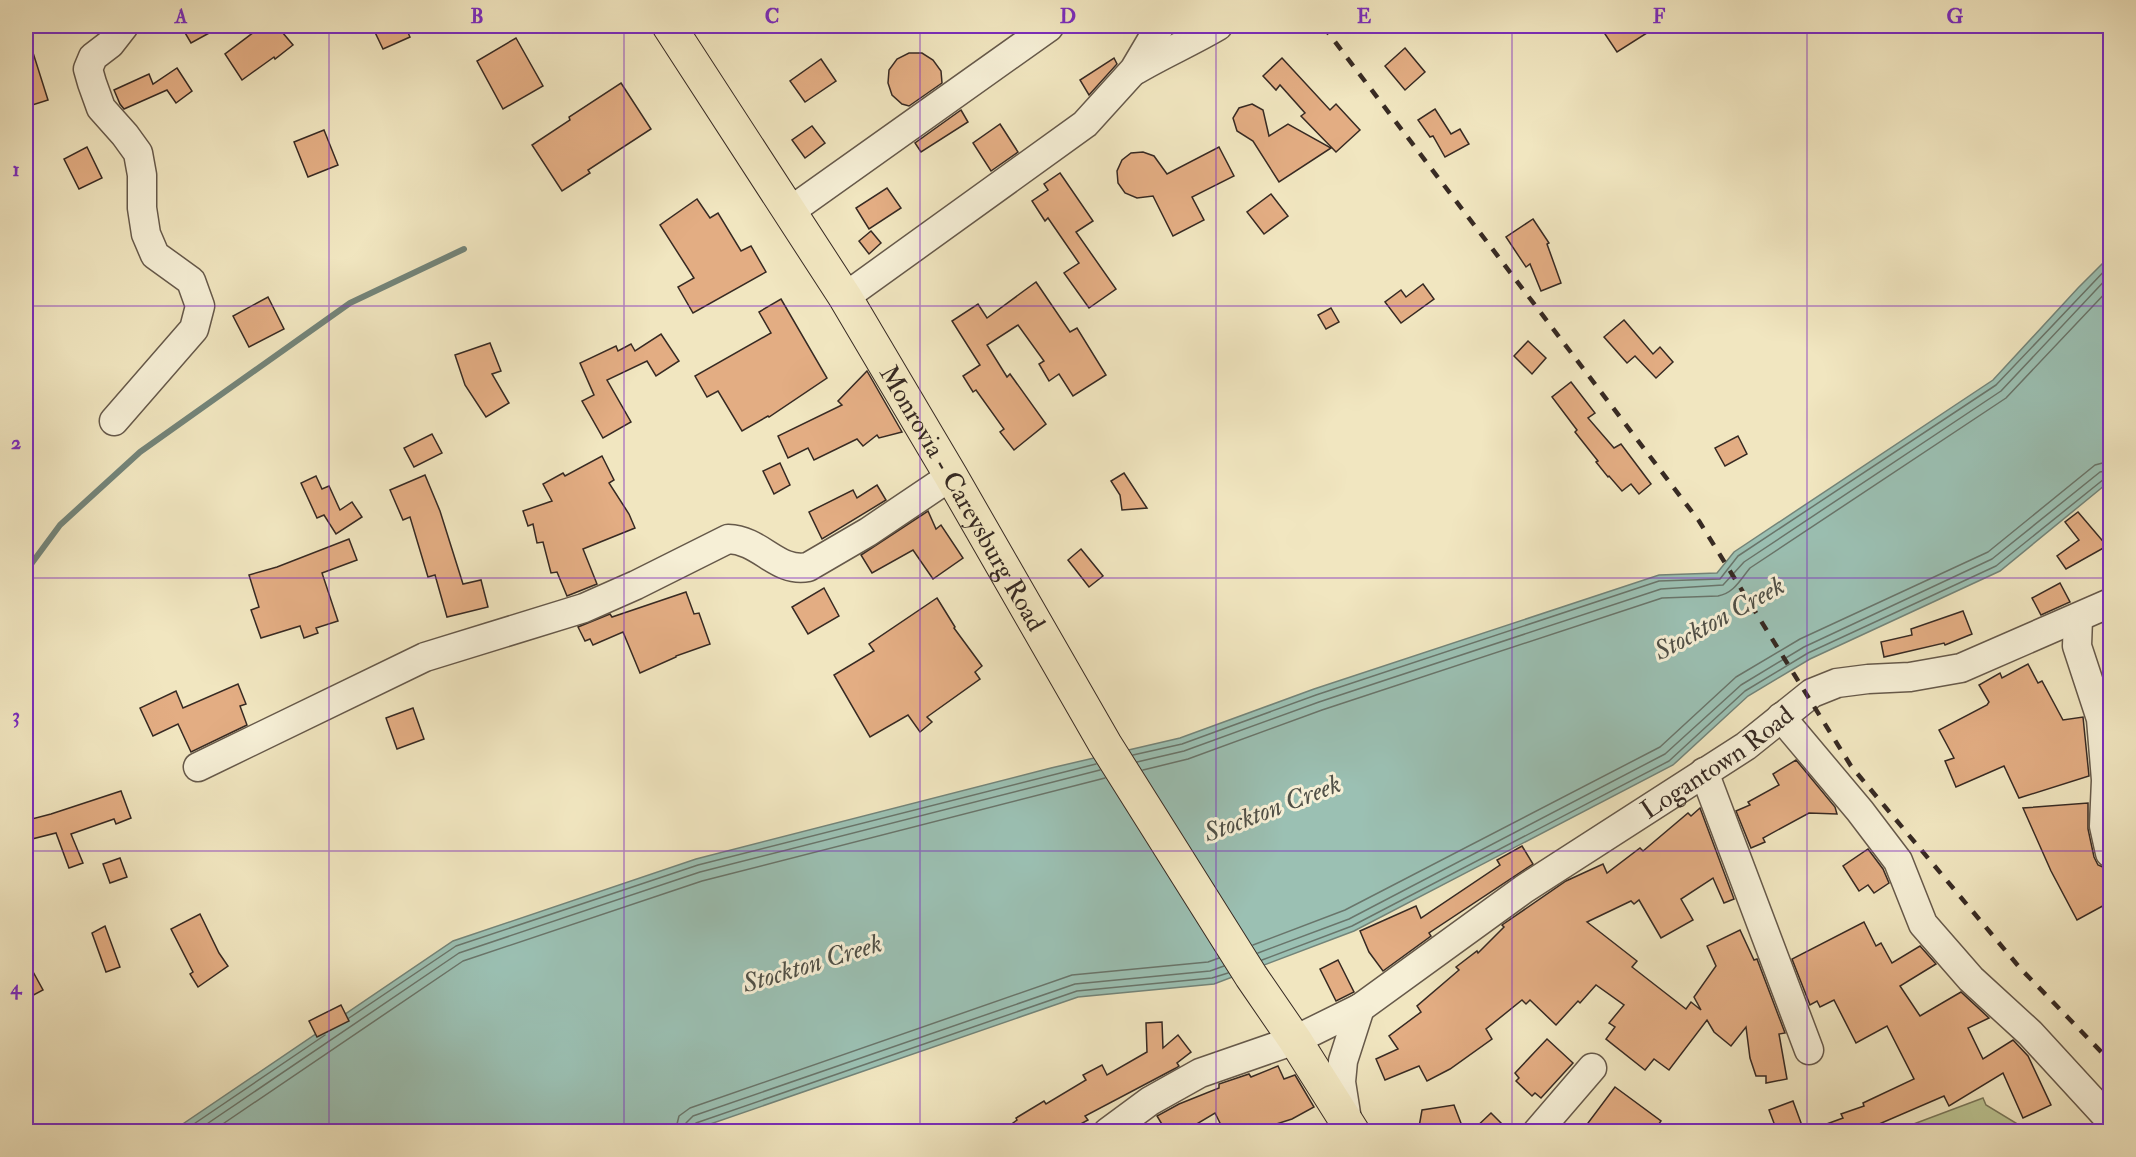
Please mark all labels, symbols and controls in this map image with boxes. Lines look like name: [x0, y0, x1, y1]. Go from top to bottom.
text: A: [174, 4, 188, 29]
text: B: [470, 4, 484, 29]
text: C: [765, 4, 779, 29]
text: D: [1060, 4, 1076, 29]
text: E: [1357, 4, 1372, 29]
text: F: [1653, 4, 1666, 29]
text: G: [1947, 4, 1964, 29]
text: 1: [12, 157, 20, 182]
street label: Monrovia - Careysburg Road: [872, 360, 1052, 637]
text: 2: [11, 430, 21, 455]
water label: Stockton Creek: [1647, 569, 1790, 668]
street label: Logantown Road: [1635, 699, 1800, 827]
text: 3: [12, 703, 20, 728]
water label: Stockton Creek: [1198, 767, 1345, 850]
water label: Stockton Creek: [737, 927, 886, 1001]
text: 4: [10, 975, 23, 1000]

